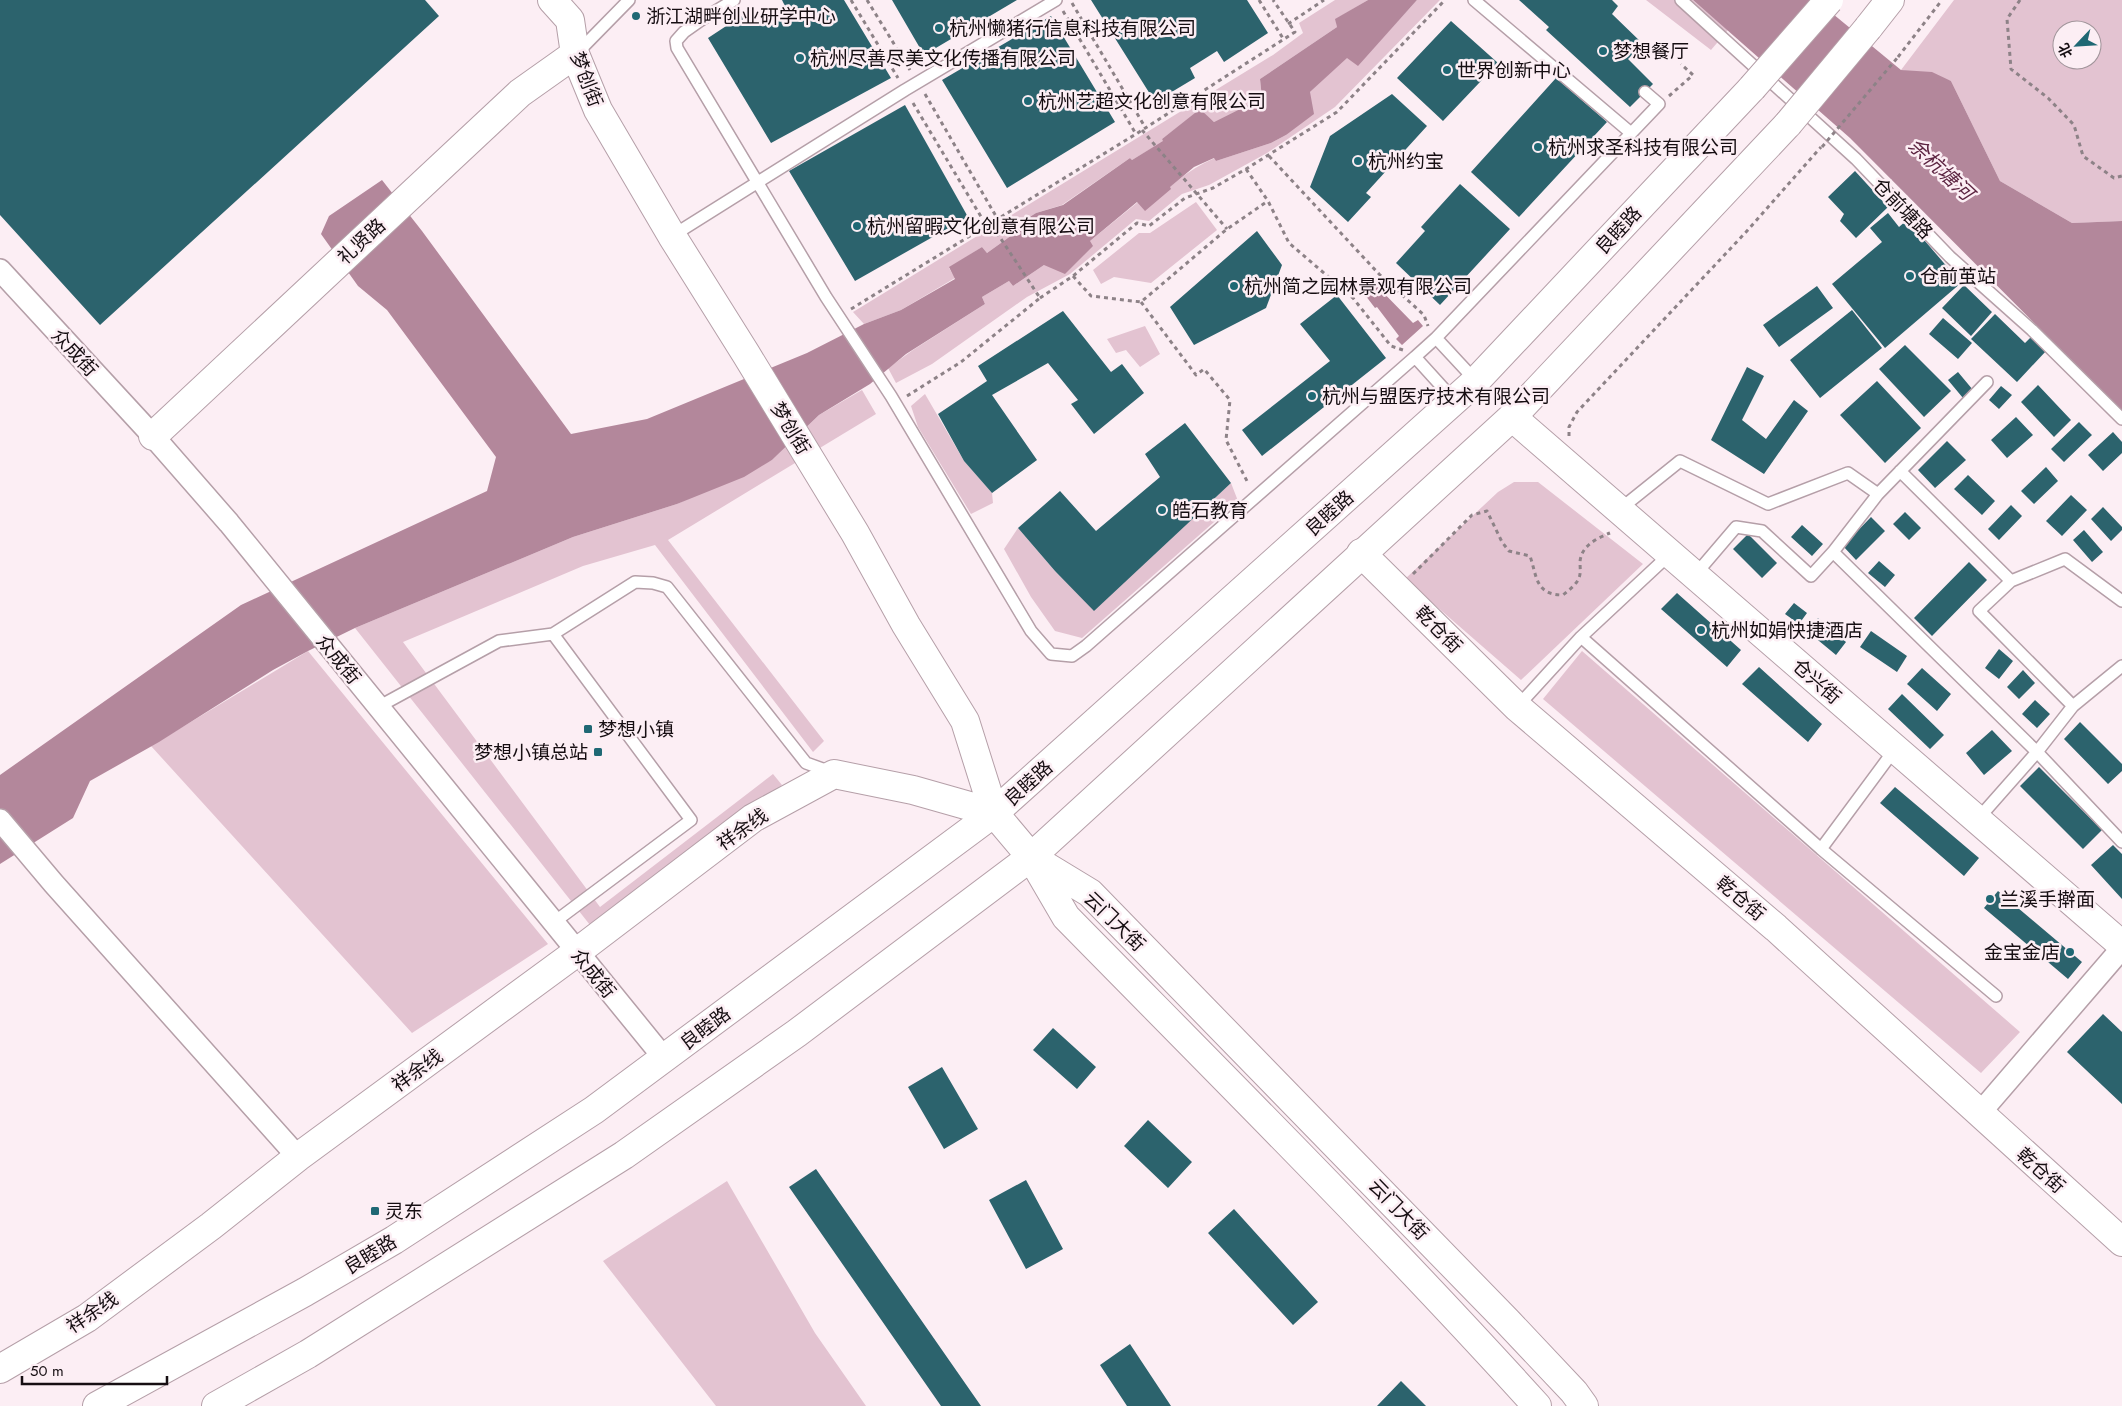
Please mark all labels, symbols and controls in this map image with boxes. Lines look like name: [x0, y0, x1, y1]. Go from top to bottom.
place label: 浙江湖畔创业研学中心: [646, 3, 836, 30]
marker: 浙江湖畔创业研学中心: [630, 10, 642, 22]
place label: 杭州懒猪行信息科技有限公司: [949, 15, 1196, 42]
north arrow: [2052, 20, 2102, 70]
marker: 杭州懒猪行信息科技有限公司: [933, 22, 945, 34]
place label: 梦想餐厅: [1613, 38, 1689, 65]
text: 北: [2053, 40, 2077, 61]
place label: 杭州尽善尽美文化传播有限公司: [810, 45, 1076, 72]
marker: 梦想餐厅: [1597, 45, 1609, 57]
street label: 梦创街: [564, 48, 609, 111]
marker: 杭州尽善尽美文化传播有限公司: [794, 52, 806, 64]
place label: 世界创新中心: [1457, 57, 1571, 84]
marker: 世界创新中心: [1441, 64, 1453, 76]
place label: 杭州艺超文化创意有限公司: [1038, 88, 1266, 115]
marker: 杭州艺超文化创意有限公司: [1022, 95, 1034, 107]
water label: 余杭塘河: [1902, 131, 1983, 210]
place label: 杭州求圣科技有限公司: [1548, 134, 1738, 161]
marker: 杭州求圣科技有限公司: [1532, 141, 1544, 153]
place label: 杭州约宝: [1368, 148, 1444, 175]
marker: 杭州约宝: [1352, 155, 1364, 167]
street label: 仓前塘路: [1867, 172, 1939, 245]
street label: 良睦路: [1589, 200, 1648, 260]
street label: 礼贤路: [331, 212, 391, 271]
place label: 杭州留暇文化创意有限公司: [867, 213, 1095, 240]
marker: 杭州留暇文化创意有限公司: [851, 220, 863, 232]
place label: 仓前茧站: [1920, 263, 1996, 290]
marker: 仓前茧站: [1904, 270, 1916, 282]
place label: 杭州简之园林景观有限公司: [1244, 273, 1472, 300]
marker: 杭州简之园林景观有限公司: [1228, 280, 1240, 292]
street label: 众成街: [45, 322, 104, 382]
place label: 杭州与盟医疗技术有限公司: [1322, 383, 1550, 410]
marker: 杭州与盟医疗技术有限公司: [1306, 390, 1318, 402]
street label: 梦创街: [764, 397, 817, 460]
street label: 良睦路: [1299, 484, 1360, 542]
place label: 皓石教育: [1172, 497, 1248, 524]
marker: 皓石教育: [1156, 504, 1168, 516]
street label: 乾仓街: [1409, 600, 1468, 659]
place label: 杭州如娟快捷酒店: [1711, 617, 1863, 644]
marker: 杭州如娟快捷酒店: [1695, 624, 1707, 636]
street label: 众成街: [310, 629, 367, 690]
street label: 仓兴街: [1786, 652, 1847, 710]
place label: 梦想小镇: [598, 716, 674, 743]
marker: 梦想小镇: [582, 723, 594, 735]
place label: 梦想小镇总站: [474, 739, 588, 766]
marker: 梦想小镇总站: [592, 746, 604, 758]
street label: 良睦路: [998, 754, 1059, 812]
street label: 祥余线: [711, 802, 773, 857]
street label: 乾仓街: [1710, 870, 1771, 927]
street label: 云门大街: [1078, 885, 1151, 957]
place label: 兰溪手擀面: [2000, 886, 2095, 913]
marker: 兰溪手擀面: [1984, 893, 1996, 905]
place label: 金宝金店: [1984, 939, 2060, 966]
street label: 众成街: [565, 943, 622, 1004]
marker: 金宝金店: [2064, 946, 2076, 958]
street label: 良睦路: [674, 1000, 736, 1056]
street label: 祥余线: [386, 1043, 448, 1098]
street label: 乾仓街: [2010, 1141, 2071, 1199]
street label: 云门大街: [1363, 1173, 1435, 1246]
place label: 灵东: [385, 1198, 423, 1225]
marker: 灵东: [369, 1205, 381, 1217]
street label: 良睦路: [339, 1228, 402, 1281]
street label: 祥余线: [61, 1285, 123, 1340]
scale bar: [22, 1354, 168, 1386]
text: 50 m: [30, 1360, 64, 1382]

